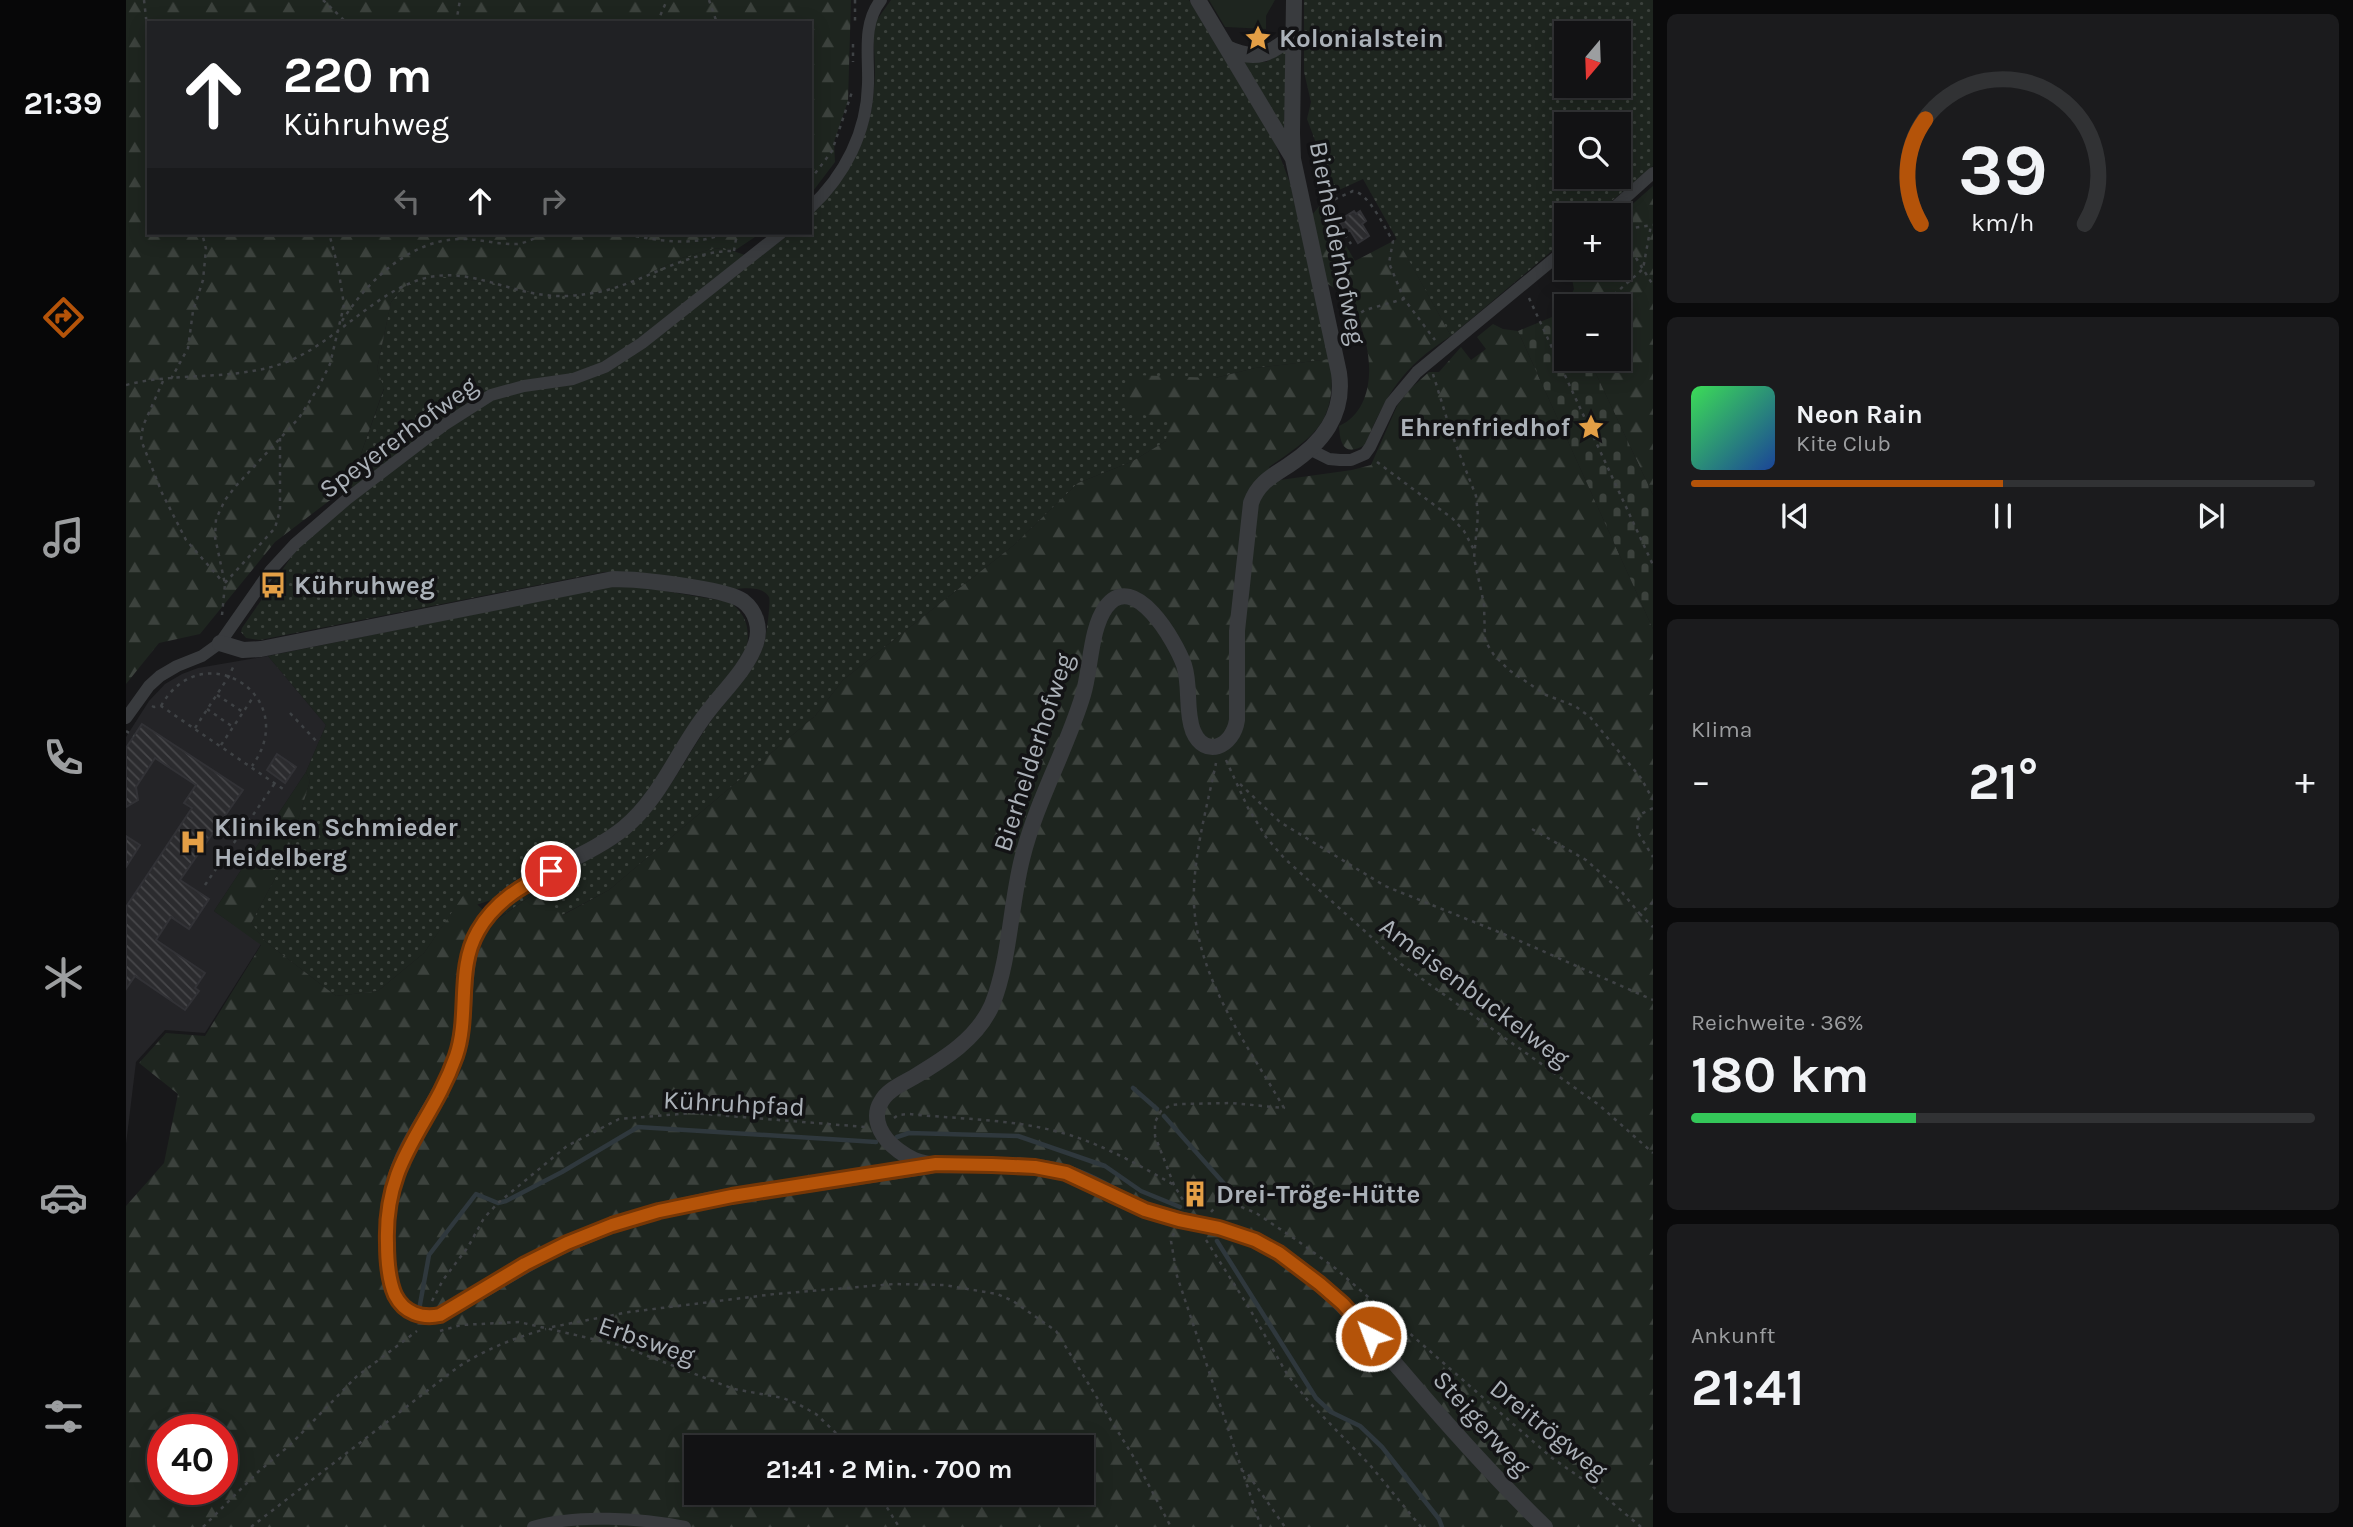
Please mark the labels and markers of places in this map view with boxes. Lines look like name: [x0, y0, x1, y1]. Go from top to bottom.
place icon: Kolonialstein: [1243, 23, 1273, 53]
place label: Kolonialstein: [1279, 23, 1444, 54]
place label: Ehrenfriedhof: [1400, 412, 1570, 443]
place icon: Ehrenfriedhof: [1576, 412, 1606, 442]
bus stop icon: Kühruhweg: [258, 570, 288, 600]
place label: Kühruhweg: [294, 570, 435, 601]
place label: Kliniken Schmieder Heidelberg: [214, 812, 458, 873]
hospital icon: Kliniken Schmieder Heidelberg: [178, 827, 208, 857]
pin: [521, 841, 581, 901]
building icon: Drei-Tröge-Hütte: [1180, 1179, 1210, 1209]
place label: Drei-Tröge-Hütte: [1216, 1179, 1420, 1210]

